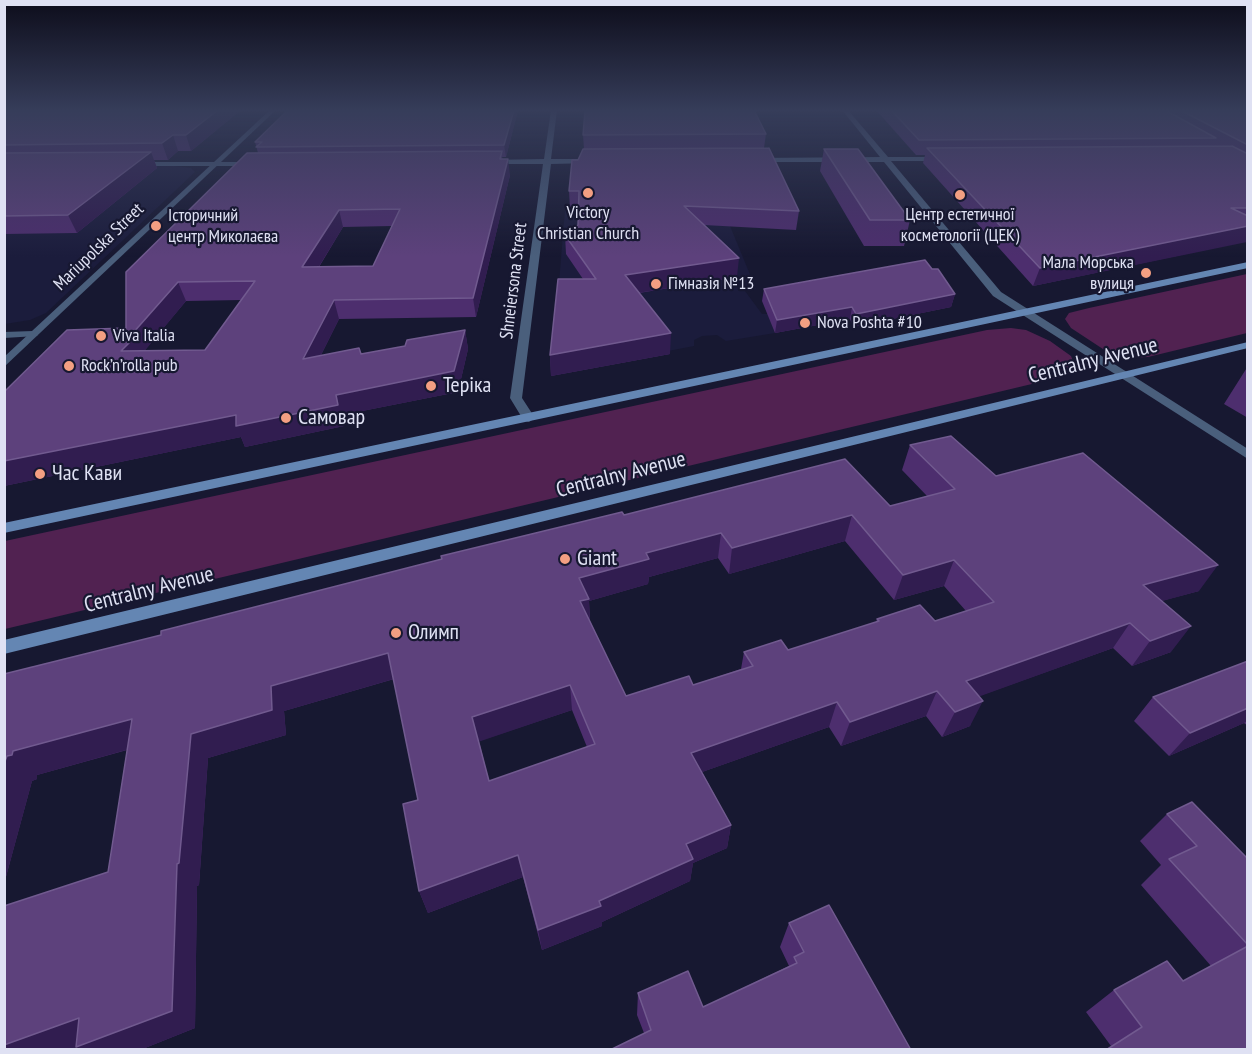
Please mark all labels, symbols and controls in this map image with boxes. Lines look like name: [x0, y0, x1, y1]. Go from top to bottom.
marker: Victory Christian Church: [581, 186, 595, 200]
marker: Центр естетичної косметології (ЦЕК): [953, 188, 967, 202]
street label: Mariupolska Street: [50, 199, 148, 295]
place label: Victory Christian Church: [537, 202, 639, 244]
place label: Центр естетичної косметології (ЦЕК): [901, 204, 1019, 246]
place label: Історичний центр Миколаєва: [168, 205, 278, 248]
marker: Історичний центр Миколаєва: [149, 219, 163, 233]
street label: Shneiersona Street: [496, 221, 532, 341]
place label: Мала Морська вулиця: [1043, 252, 1134, 294]
marker: Мала Морська вулиця: [1139, 266, 1153, 280]
place label: Гімназія №13: [668, 273, 754, 295]
marker: Гімназія №13: [649, 277, 663, 291]
place label: Nova Poshta #10: [817, 312, 922, 334]
marker: Nova Poshta #10: [798, 316, 812, 330]
place label: Viva Italia: [113, 325, 175, 347]
marker: Viva Italia: [94, 329, 108, 343]
street label: Centralny Avenue: [1026, 332, 1160, 390]
place label: Rock’n’rolla pub: [81, 355, 178, 377]
marker: Rock’n’rolla pub: [62, 359, 76, 373]
place label: Теріка: [443, 373, 491, 399]
marker: Теріка: [424, 379, 438, 393]
place label: Самовар: [298, 405, 365, 431]
marker: Самовар: [279, 411, 293, 425]
street label: Centralny Avenue: [554, 446, 688, 504]
place label: Час Кави: [52, 461, 122, 487]
marker: Час Кави: [33, 467, 47, 481]
place label: Giant: [577, 546, 617, 572]
marker: Giant: [558, 552, 572, 566]
street label: Centralny Avenue: [82, 561, 216, 619]
place label: Олимп: [408, 620, 459, 646]
marker: Олимп: [389, 626, 403, 640]

